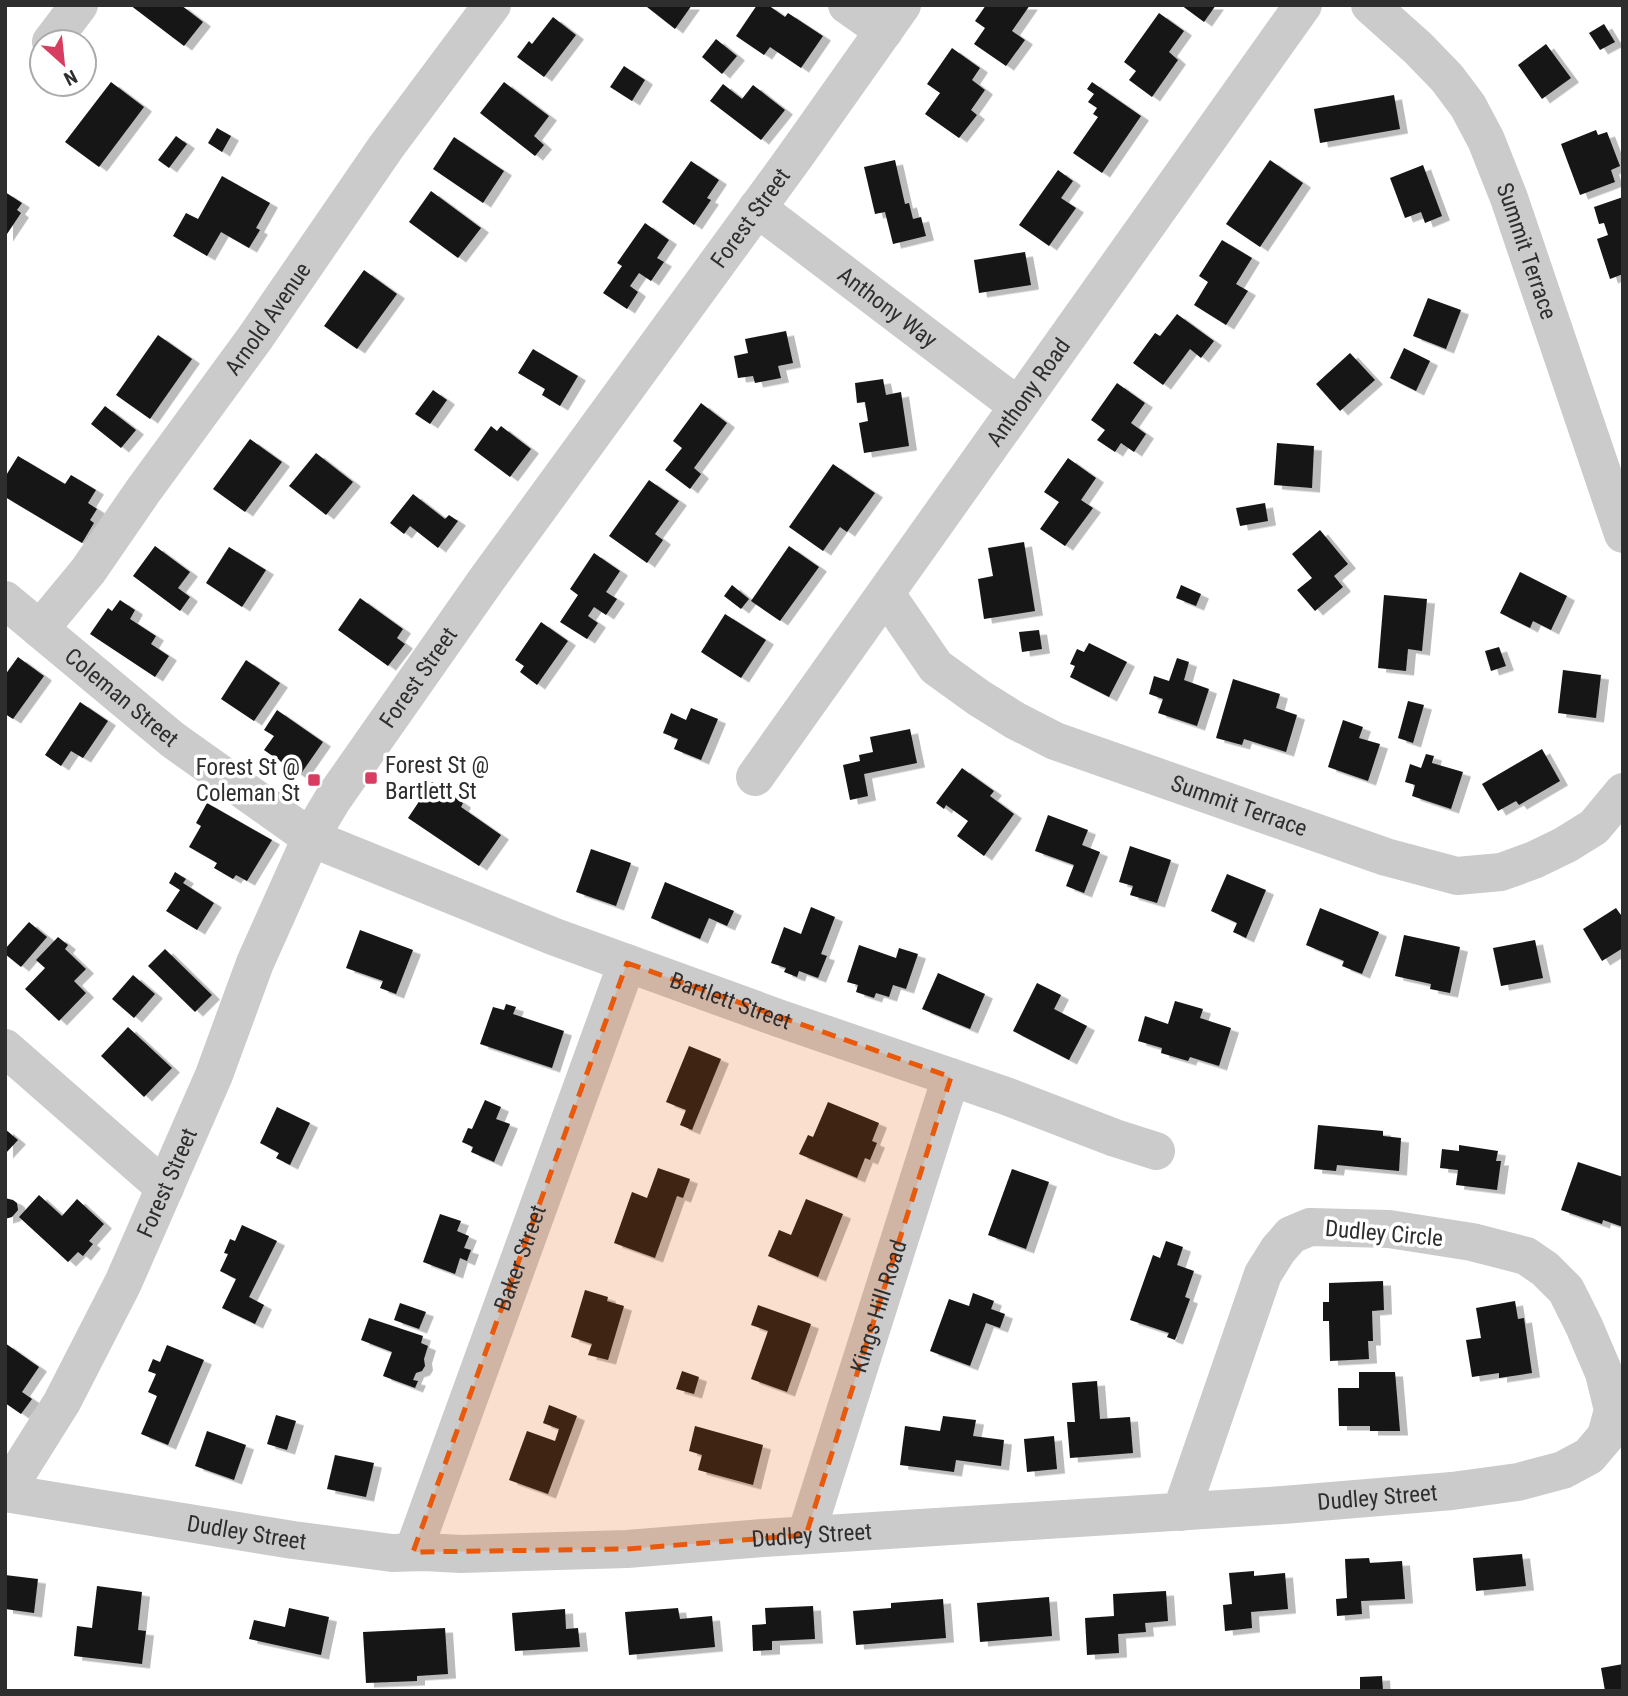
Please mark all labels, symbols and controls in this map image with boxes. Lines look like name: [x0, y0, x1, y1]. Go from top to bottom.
north arrow: [28, 28, 98, 98]
text: N: [60, 65, 81, 91]
street label: Forest Street: [705, 163, 796, 273]
street label: Summit Terrace: [1490, 179, 1562, 323]
street label: Arnold Avenue: [219, 258, 317, 381]
street label: Anthony Way: [832, 261, 943, 354]
street label: Anthony Road: [981, 333, 1076, 452]
street label: Forest Street: [374, 622, 463, 733]
street label: Coleman Street: [59, 643, 184, 753]
place label: Forest St @ Bartlett St: [385, 752, 489, 805]
place label: Forest St @ Coleman St: [196, 754, 300, 807]
marker: Forest St @ Bartlett St: [363, 770, 379, 786]
street label: Summit Terrace: [1167, 770, 1311, 842]
marker: Forest St @ Coleman St: [306, 772, 322, 788]
street label: Bartlett Street: [666, 967, 794, 1035]
street label: Forest Street: [132, 1124, 203, 1242]
street label: Baker Street: [489, 1201, 552, 1315]
street label: Dudley Circle: [1324, 1215, 1444, 1252]
street label: Kings Hill Road: [845, 1237, 913, 1376]
street label: Dudley Street: [1316, 1479, 1439, 1516]
street label: Dudley Street: [185, 1510, 308, 1556]
street label: Dudley Street: [751, 1518, 873, 1553]

